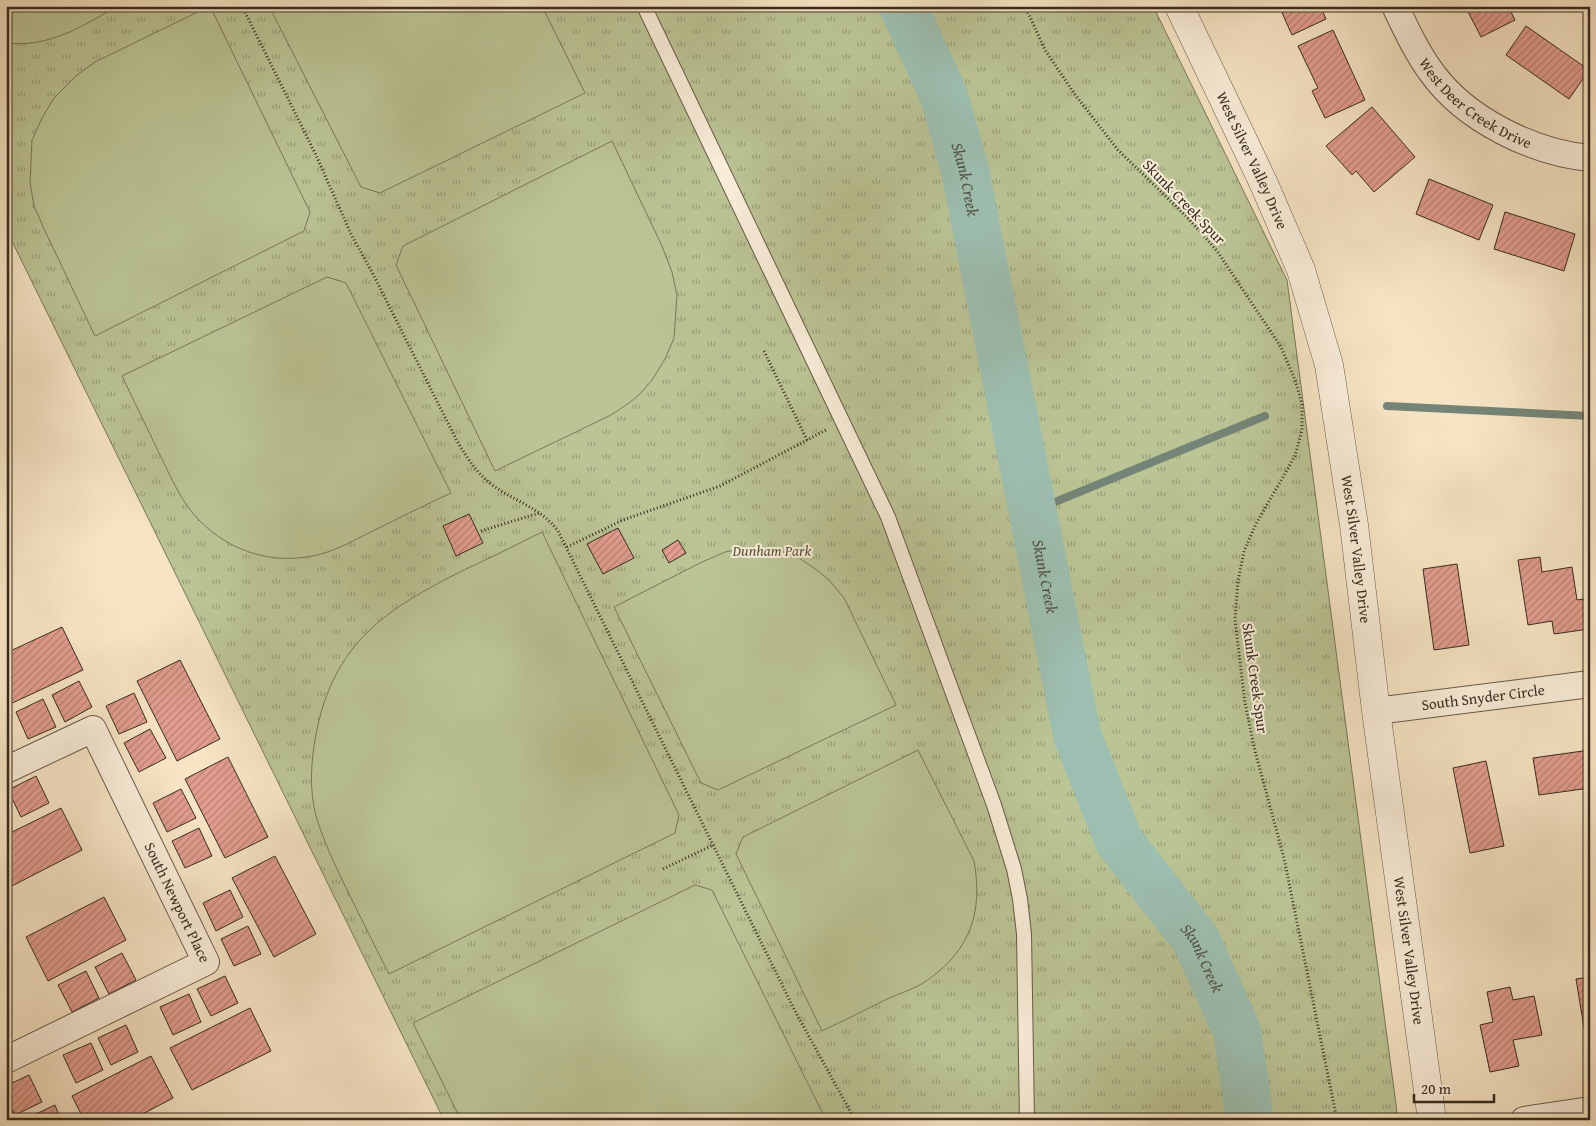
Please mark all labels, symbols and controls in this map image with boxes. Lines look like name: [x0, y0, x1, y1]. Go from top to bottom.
street label: West Deer Creek Drive: [1414, 53, 1535, 153]
street label: West Silver Valley Drive: [1212, 88, 1293, 232]
water label: Skunk Creek: [946, 140, 986, 219]
street label: Skunk Creek Spur: [1138, 154, 1231, 249]
street label: West Silver Valley Drive: [1336, 473, 1377, 624]
water label: Skunk Creek: [1026, 537, 1065, 616]
park label: Dunham Park: [732, 540, 812, 561]
street label: Skunk Creek Spur: [1237, 621, 1274, 734]
street label: South Snyder Circle: [1420, 679, 1546, 715]
street label: South Newport Place: [139, 839, 216, 966]
street label: West Silver Valley Drive: [1389, 875, 1430, 1026]
water label: Skunk Creek: [1175, 918, 1230, 997]
scale bar: [1414, 1071, 1494, 1103]
text: 20 m: [1421, 1078, 1452, 1099]

